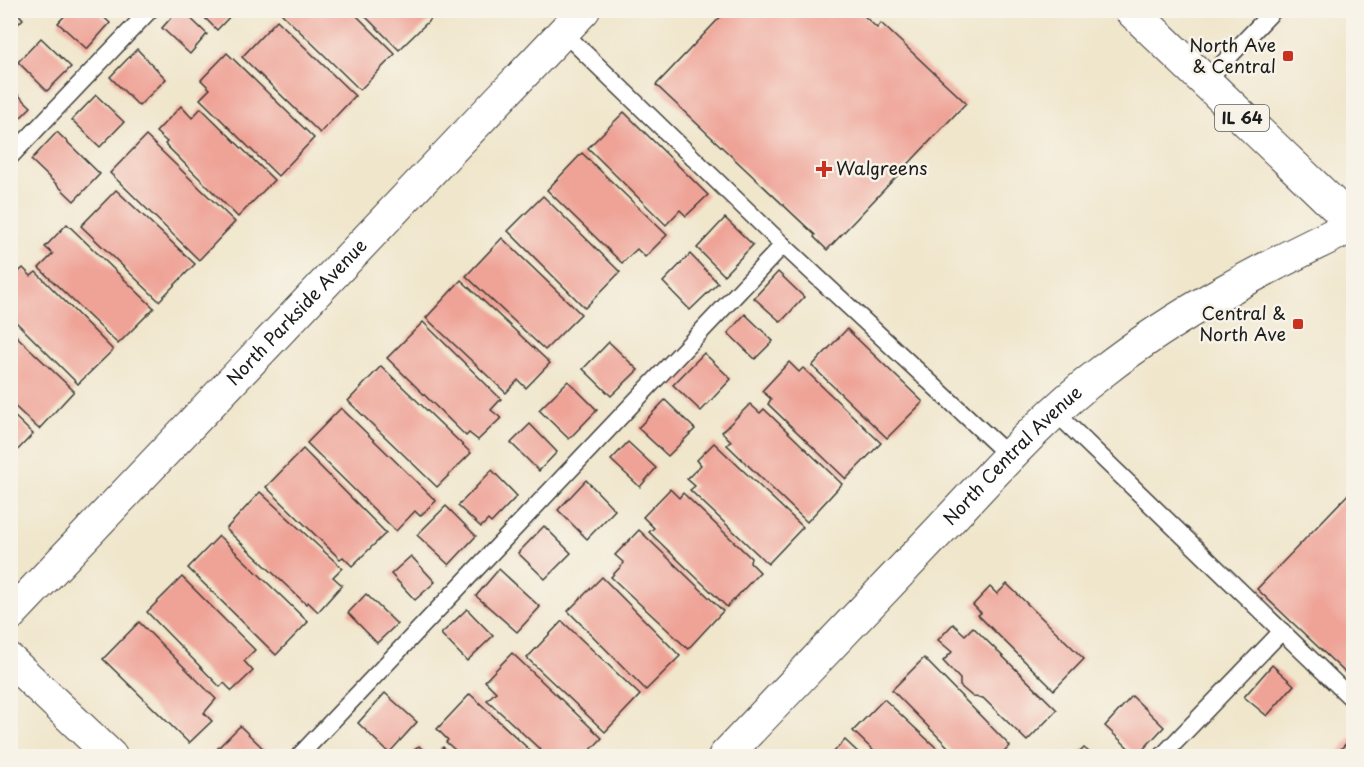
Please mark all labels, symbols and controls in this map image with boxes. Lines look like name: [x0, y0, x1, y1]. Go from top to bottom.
place label: North Ave & Central: [1189, 31, 1276, 79]
marker: North Ave & Central: [1281, 49, 1295, 63]
road number: IL 64: [1215, 105, 1269, 131]
place label: Walgreens: [836, 154, 927, 181]
marker: Walgreens: [817, 162, 831, 176]
street label: North Parkside Avenue: [220, 232, 372, 391]
place label: Central & North Ave: [1199, 299, 1286, 347]
marker: Central & North Ave: [1291, 317, 1305, 331]
street label: North Central Avenue: [936, 378, 1087, 531]

